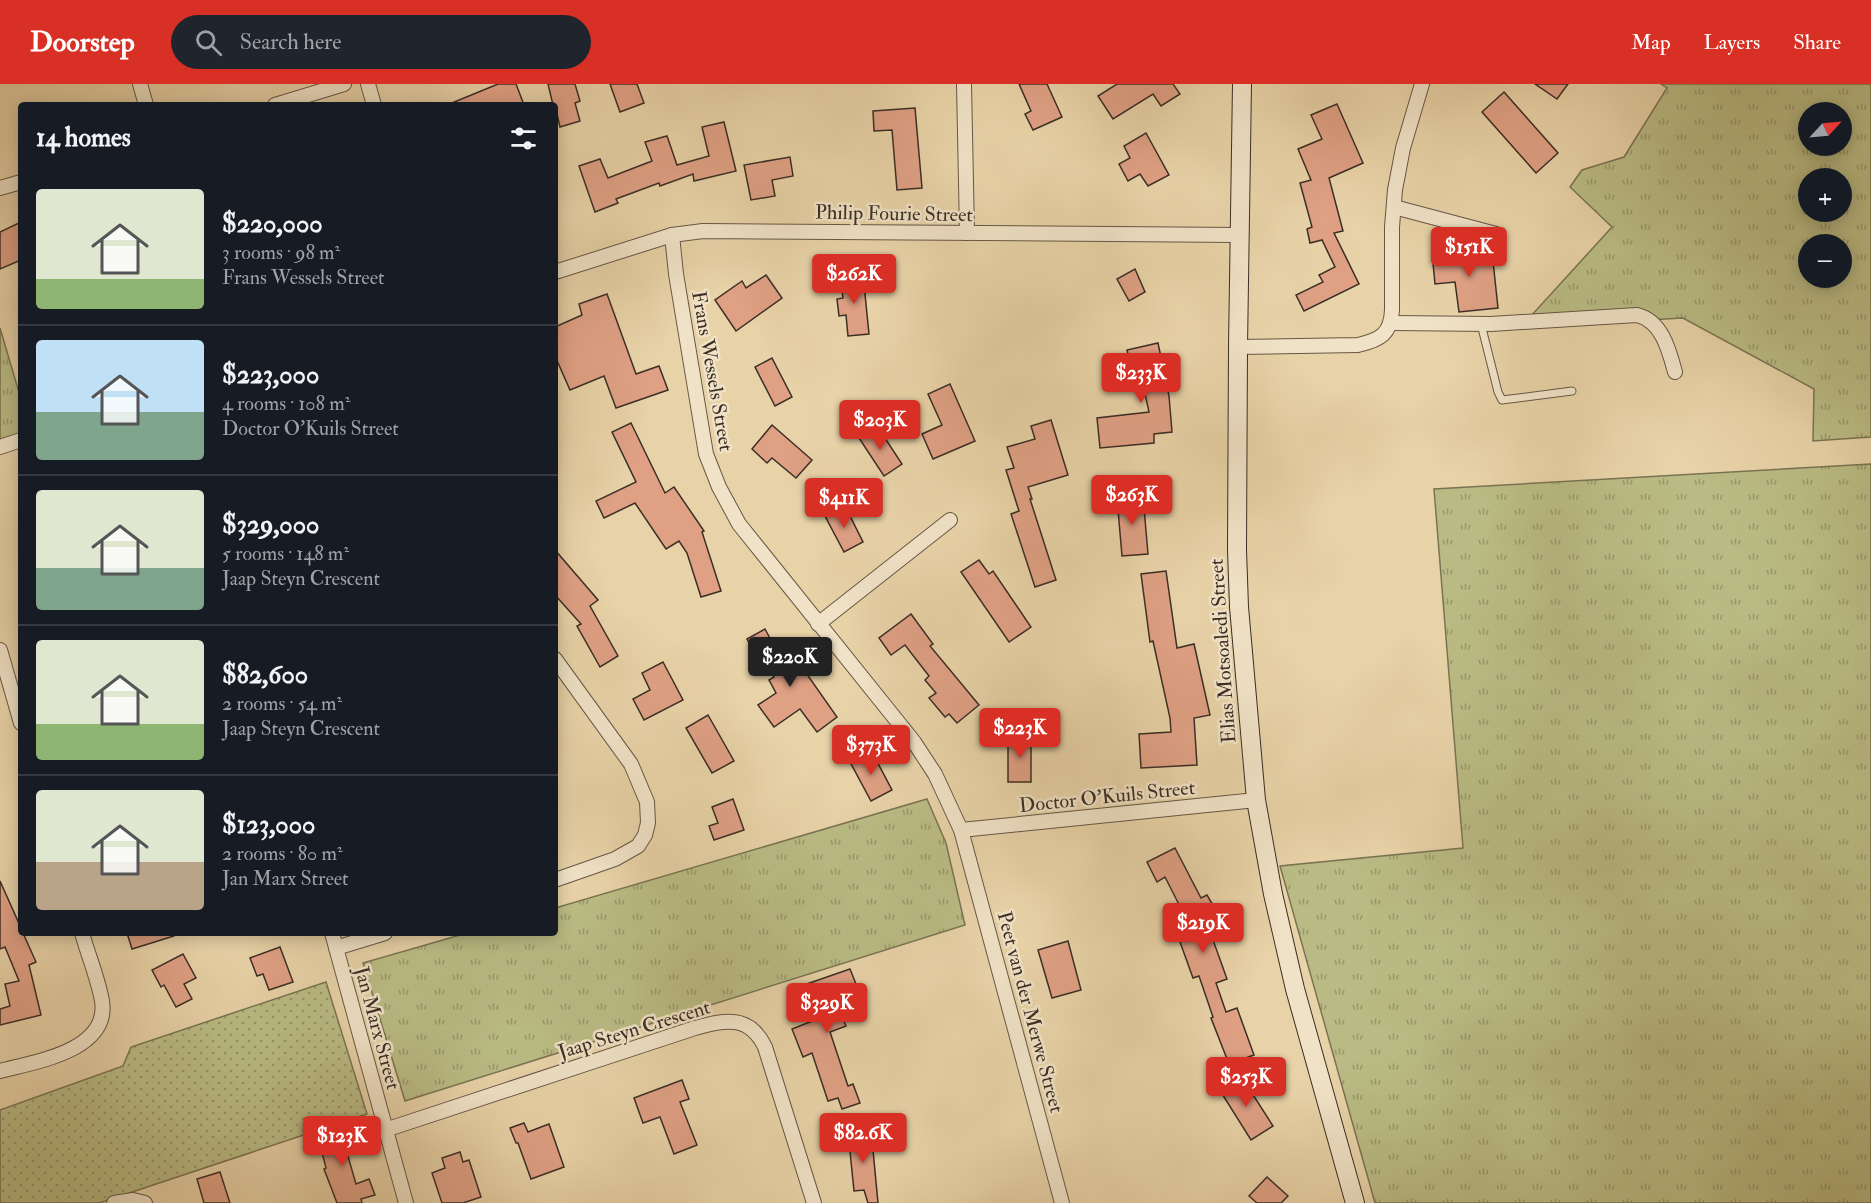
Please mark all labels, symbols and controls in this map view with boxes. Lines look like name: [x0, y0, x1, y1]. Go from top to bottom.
search box: [171, 15, 591, 69]
text: Doorstep: [30, 25, 135, 60]
icon: search: [192, 26, 225, 59]
text: Search here: [240, 28, 341, 56]
text: Map: [1631, 29, 1671, 56]
text: Layers: [1704, 29, 1760, 56]
text: Share: [1793, 29, 1841, 56]
north arrow: [1798, 102, 1852, 156]
map controls: [1798, 102, 1852, 288]
text: 14 homes: [36, 122, 131, 154]
icon: filters: [507, 122, 540, 155]
button: +: [1798, 168, 1852, 222]
street label: Philip Fourie Street: [815, 200, 974, 228]
text: $220,000: [222, 208, 323, 240]
icon: home: [84, 213, 156, 285]
pin: $151K: [1427, 227, 1511, 278]
text: $151K: [1445, 234, 1493, 259]
button: −: [1798, 234, 1852, 288]
text: 3 rooms · 98 m²: [222, 240, 340, 265]
pin: $262K: [812, 254, 896, 305]
text: $262K: [826, 261, 882, 286]
text: Frans Wessels Street: [222, 265, 384, 290]
street label: Frans Wessels Street: [686, 289, 739, 454]
pin: $233K: [1099, 353, 1183, 404]
text: $223,000: [222, 359, 319, 391]
text: $233K: [1116, 360, 1166, 385]
icon: home: [84, 364, 156, 436]
text: 4 rooms · 108 m²: [222, 391, 350, 416]
pin: $203K: [838, 400, 922, 451]
text: $203K: [853, 407, 907, 432]
text: Doctor O'Kuils Street: [222, 416, 399, 441]
pin: $263K: [1090, 475, 1174, 526]
pin: $411K: [802, 478, 886, 529]
text: $263K: [1105, 482, 1159, 507]
text: $411K: [819, 485, 869, 510]
text: $329,000: [222, 509, 319, 541]
icon: home: [84, 514, 156, 586]
text: 5 rooms · 148 m²: [222, 541, 349, 566]
street label: Elias Motsoaledi Street: [1204, 557, 1241, 744]
text: Jaap Steyn Crescent: [222, 566, 380, 591]
pin: $220K: [748, 637, 832, 688]
text: $220K: [762, 644, 818, 669]
text: $82,600: [222, 659, 308, 691]
icon: home: [84, 664, 156, 736]
text: 2 rooms · 54 m²: [222, 691, 342, 716]
pin: $223K: [978, 708, 1062, 759]
text: $223K: [993, 715, 1047, 740]
text: Jaap Steyn Crescent: [222, 716, 380, 741]
pin: $373K: [829, 725, 913, 776]
text: $373K: [846, 732, 896, 757]
street label: Doctor O'Kuils Street: [1018, 775, 1197, 818]
text: $123,000: [222, 809, 315, 841]
icon: home: [84, 814, 156, 886]
text: 2 rooms · 80 m²: [222, 841, 343, 866]
text: Jan Marx Street: [222, 866, 349, 891]
pin: $219K: [1161, 903, 1245, 954]
street label: Peet van der Merwe Street: [992, 909, 1070, 1116]
text: $219K: [1177, 910, 1229, 935]
street label: Jan Marx Street: [349, 963, 406, 1093]
pin: $329K: [785, 983, 869, 1034]
text: $329K: [800, 990, 854, 1015]
street label: Jaap Steyn Crescent: [554, 994, 714, 1066]
pin: $253K: [1204, 1057, 1288, 1108]
text: $253K: [1220, 1064, 1272, 1089]
pin: $82.6K: [814, 1113, 912, 1164]
pin: $123K: [300, 1116, 384, 1167]
text: $82.6K: [834, 1120, 892, 1145]
text: $123K: [317, 1123, 367, 1148]

